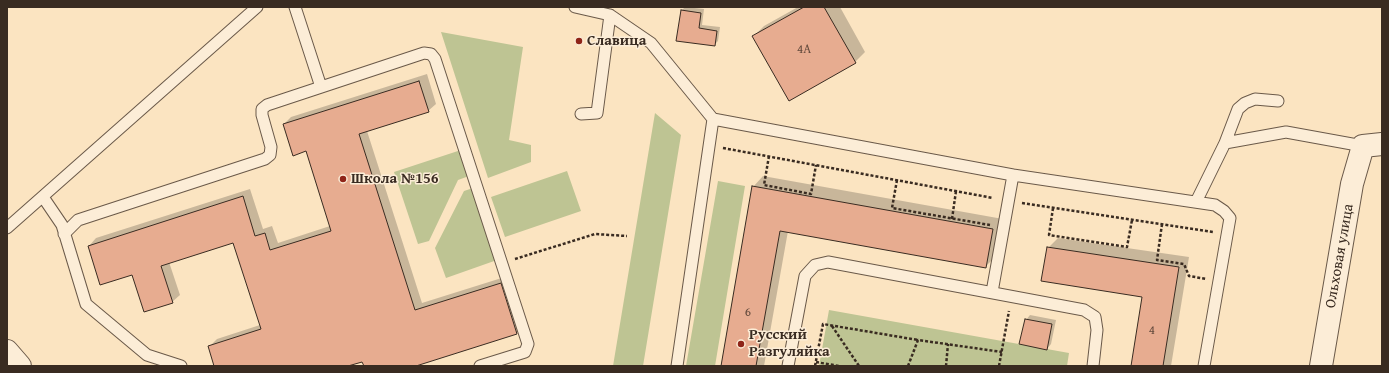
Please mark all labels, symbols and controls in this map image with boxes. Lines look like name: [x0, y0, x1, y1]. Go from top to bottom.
place label: Славица: [587, 32, 646, 50]
marker: Славица: [574, 36, 584, 46]
house number: 4А: [797, 42, 811, 58]
place label: Школа №156: [351, 170, 438, 188]
marker: Школа №156: [338, 174, 348, 184]
street label: Ольховая улица: [1322, 202, 1358, 310]
house number: 6: [745, 305, 751, 321]
house number: 4: [1149, 323, 1155, 339]
place label: Русский Разгуляйка: [749, 326, 830, 361]
marker: Русский Разгуляйка: [736, 339, 746, 349]

